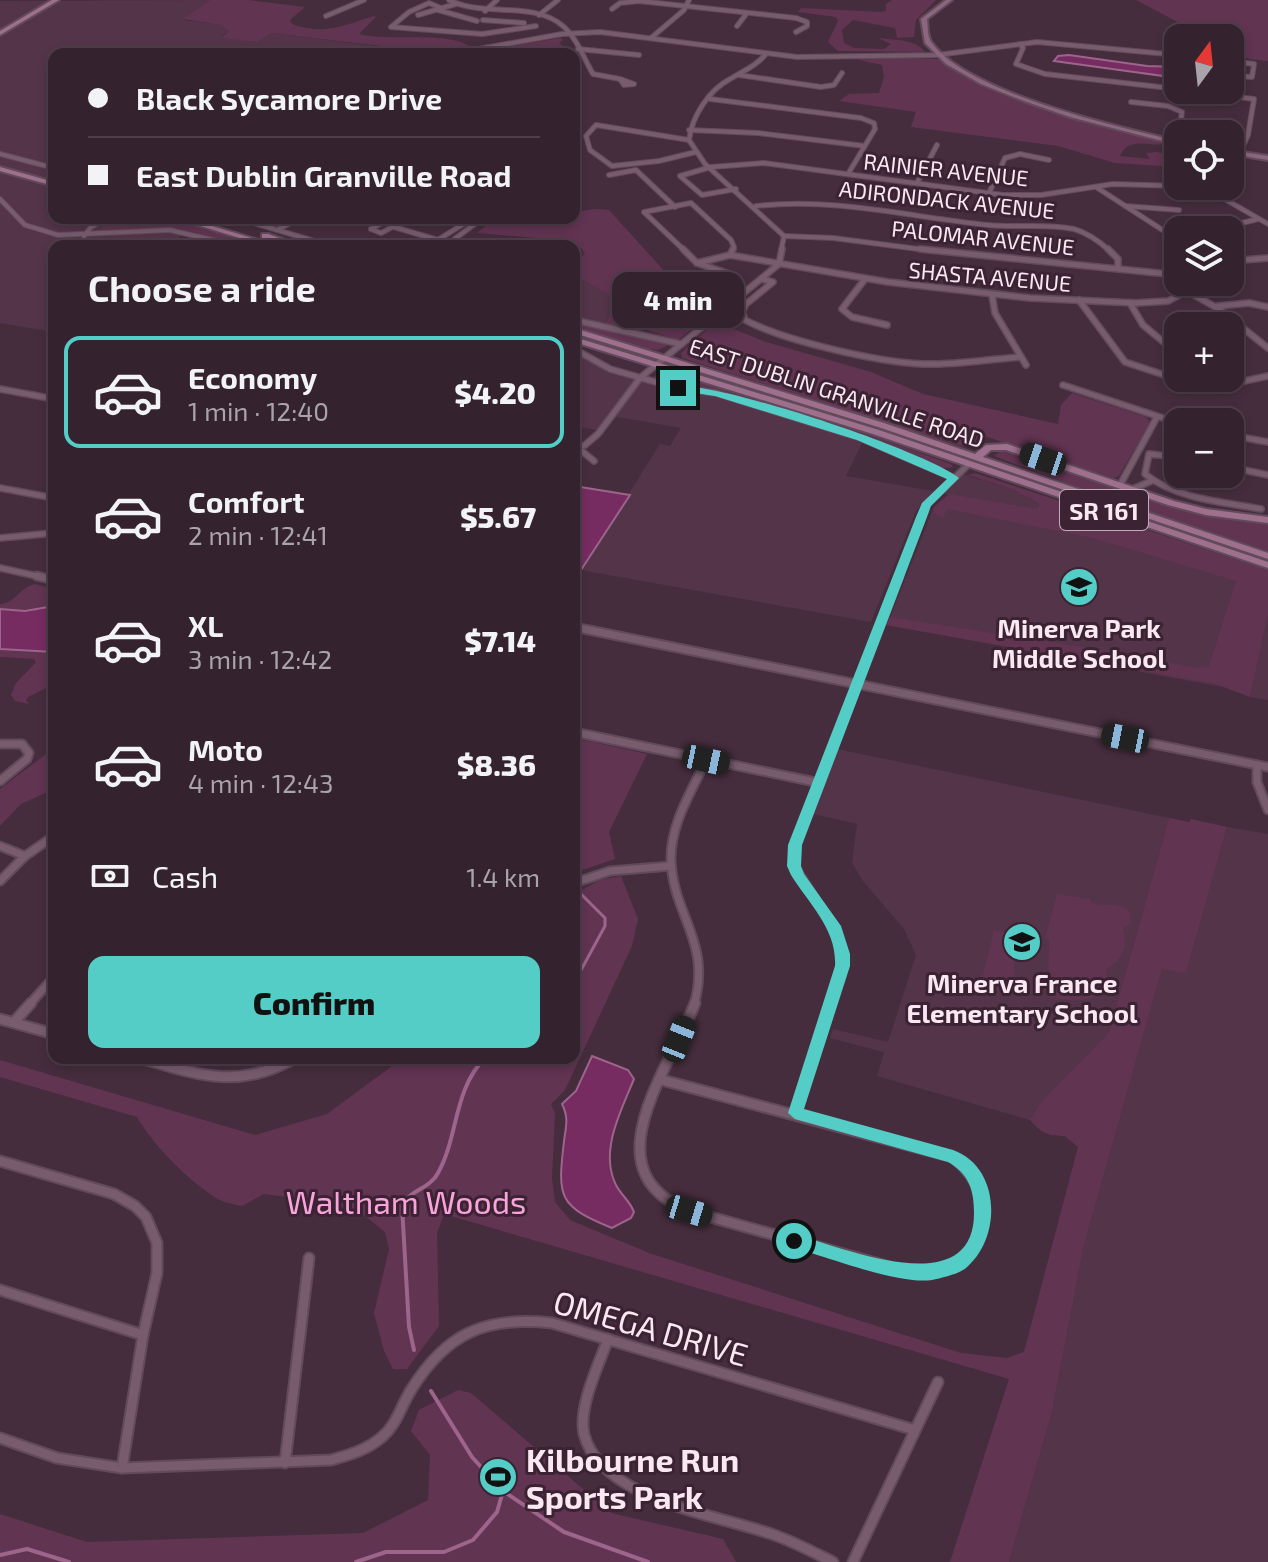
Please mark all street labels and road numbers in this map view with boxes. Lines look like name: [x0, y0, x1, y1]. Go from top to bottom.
street label: RAINIER AVENUE: [862, 147, 1030, 191]
street label: ADIRONDACK AVENUE: [838, 175, 1056, 223]
street label: PALOMAR AVENUE: [890, 214, 1076, 260]
street label: SHASTA AVENUE: [908, 256, 1072, 296]
street label: EAST DUBLIN GRANVILLE ROAD: [687, 332, 987, 452]
road number: SR 161: [1060, 490, 1148, 530]
street label: OMEGA DRIVE: [549, 1281, 753, 1373]

